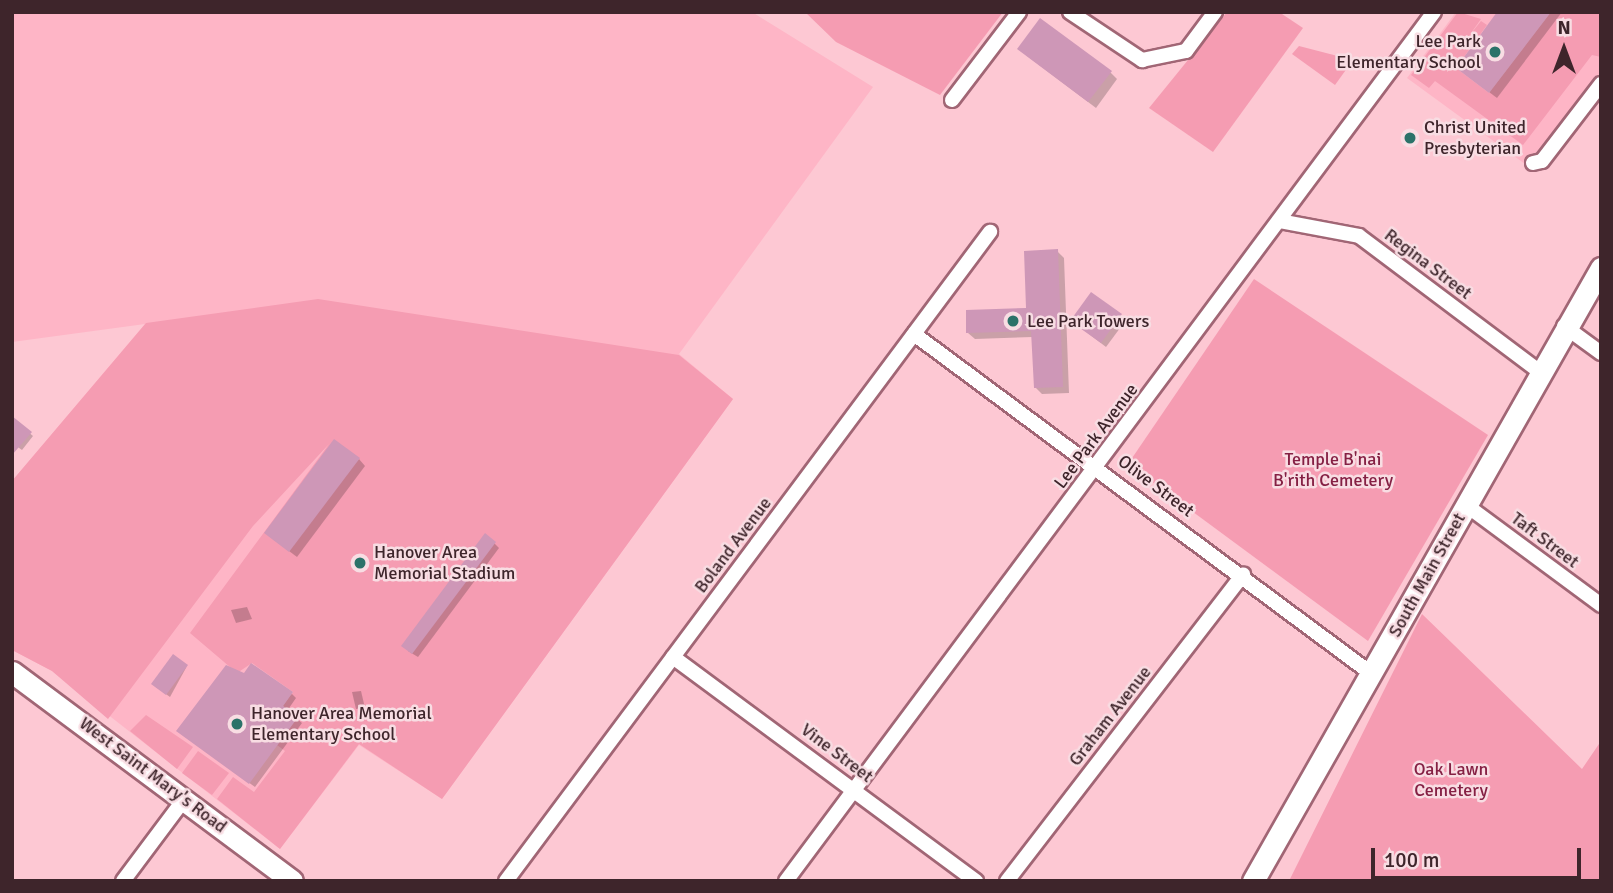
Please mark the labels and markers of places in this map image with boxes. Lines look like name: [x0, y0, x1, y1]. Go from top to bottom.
place label: Lee Park Elementary School: [1336, 31, 1481, 74]
marker: Lee Park Elementary School: [1487, 44, 1503, 60]
place label: Christ United Presbyterian: [1424, 117, 1526, 160]
marker: Christ United Presbyterian: [1402, 130, 1418, 146]
place label: Lee Park Towers: [1027, 310, 1149, 332]
marker: Lee Park Towers: [1005, 313, 1021, 329]
place label: Hanover Area Memorial Stadium: [374, 542, 515, 584]
marker: Hanover Area Memorial Stadium: [352, 555, 368, 571]
place label: Hanover Area Memorial Elementary School: [251, 703, 432, 746]
marker: Hanover Area Memorial Elementary School: [229, 716, 245, 732]

